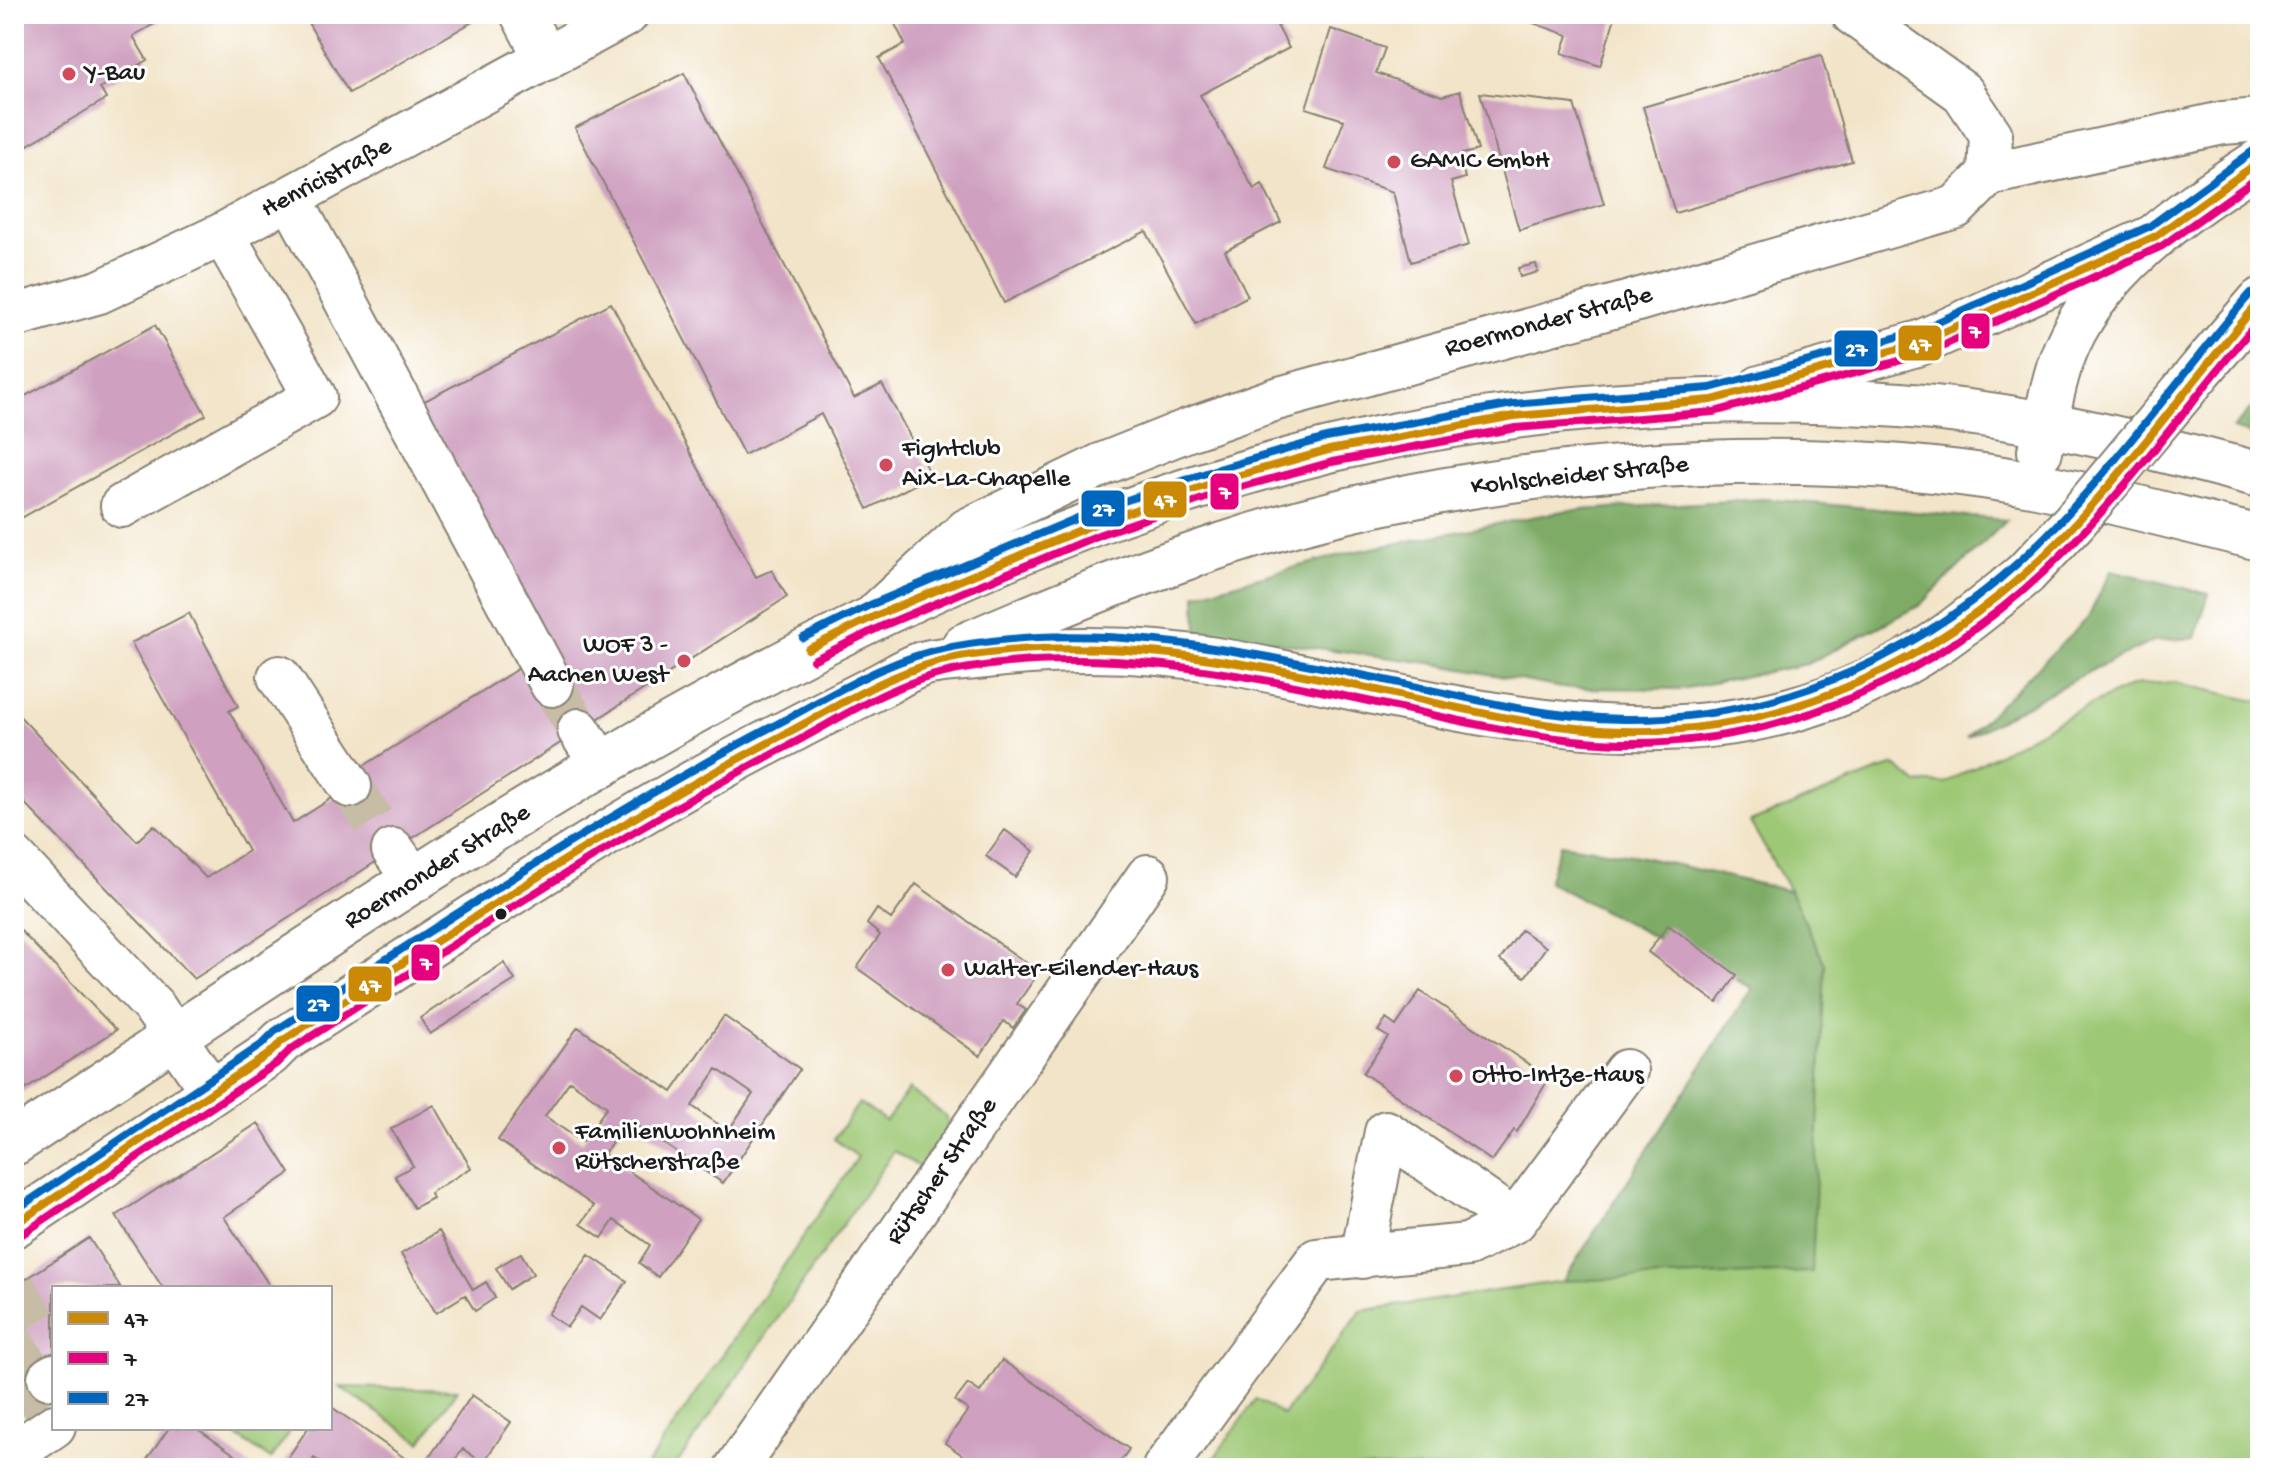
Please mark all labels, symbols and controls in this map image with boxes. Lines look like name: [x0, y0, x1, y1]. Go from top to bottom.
place label: Y-Bau: [83, 59, 145, 90]
marker: Y-Bau: [60, 65, 78, 83]
street label: Henricistraße: [257, 131, 398, 226]
place label: GAMIC GmbH: [1410, 147, 1550, 178]
marker: GAMIC GmbH: [1385, 153, 1403, 171]
street label: Roermonder Straße: [1442, 280, 1657, 366]
line badge: 7: [1960, 312, 1991, 350]
text: 7: [1968, 321, 1982, 347]
line badge: 47: [1897, 324, 1943, 362]
line badge: 27: [1833, 329, 1879, 368]
text: 47: [1908, 334, 1932, 360]
text: 27: [1845, 339, 1869, 365]
place label: Fightclub Aix-La-Chapelle: [901, 435, 1071, 496]
street label: Kohlscheider Straße: [1470, 450, 1691, 504]
marker: Fightclub Aix-La-Chapelle: [877, 456, 895, 474]
line badge: 7: [1209, 472, 1240, 511]
line badge: 47: [1142, 480, 1188, 519]
text: 7: [1218, 482, 1232, 508]
line badge: 27: [1080, 489, 1126, 528]
text: 47: [1153, 490, 1177, 516]
text: 27: [1092, 499, 1116, 525]
place label: WOF 3 - Aachen West: [528, 631, 670, 692]
marker: WOF 3 - Aachen West: [675, 652, 693, 670]
street label: Roermonder Straße: [339, 798, 537, 938]
unlabelled marker: [493, 906, 509, 922]
line badge: 7: [410, 943, 441, 982]
text: 7: [419, 953, 433, 979]
place label: Walter-Eilender-Haus: [964, 955, 1199, 986]
marker: Walter-Eilender-Haus: [939, 961, 957, 979]
line badge: 47: [347, 965, 393, 1003]
text: 47: [358, 975, 382, 1001]
line badge: 27: [295, 984, 341, 1023]
text: 27: [307, 994, 331, 1020]
place label: Otto-Intze-Haus: [1472, 1061, 1645, 1092]
marker: Otto-Intze-Haus: [1447, 1067, 1465, 1085]
street label: Rütscher Straße: [881, 1092, 1006, 1252]
place label: Familienwohnheim Rütscherstraße: [574, 1118, 775, 1179]
marker: Familienwohnheim Rütscherstraße: [550, 1139, 568, 1157]
legend: [52, 1286, 332, 1430]
text: 47: [124, 1307, 148, 1336]
text: 7: [123, 1347, 137, 1376]
text: 27: [124, 1387, 149, 1416]

